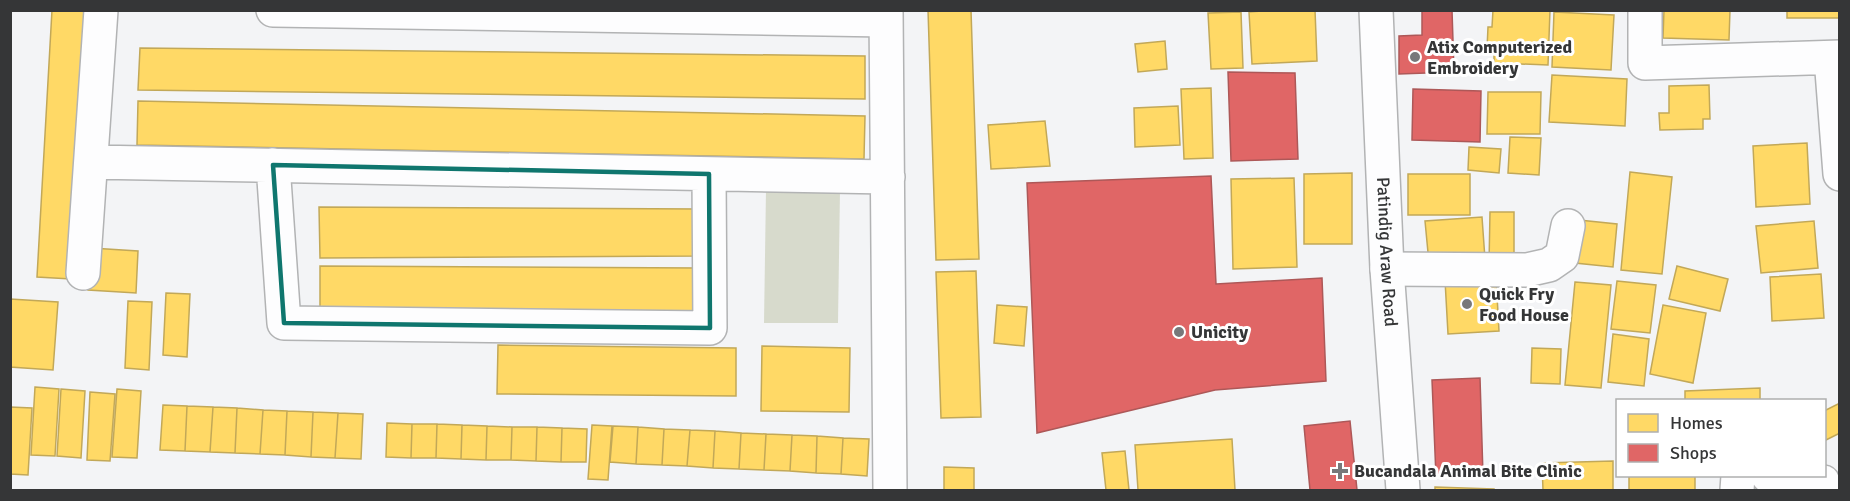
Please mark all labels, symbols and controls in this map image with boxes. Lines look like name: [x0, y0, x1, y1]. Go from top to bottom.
place label: Atix Computerized Embroidery: [1427, 36, 1572, 79]
marker: Atix Computerized Embroidery: [1408, 50, 1422, 64]
street label: Patindig Araw Road: [1372, 176, 1402, 327]
place label: Quick Fry Food House: [1479, 283, 1569, 326]
marker: Quick Fry Food House: [1460, 297, 1474, 311]
place label: Unicity: [1191, 321, 1248, 343]
marker: Unicity: [1172, 325, 1186, 339]
legend: [1616, 399, 1826, 477]
text: Homes: [1670, 412, 1723, 434]
text: Shops: [1670, 442, 1717, 464]
place label: Bucandala Animal Bite Clinic: [1354, 460, 1582, 482]
marker: Bucandala Animal Bite Clinic: [1331, 462, 1349, 480]

